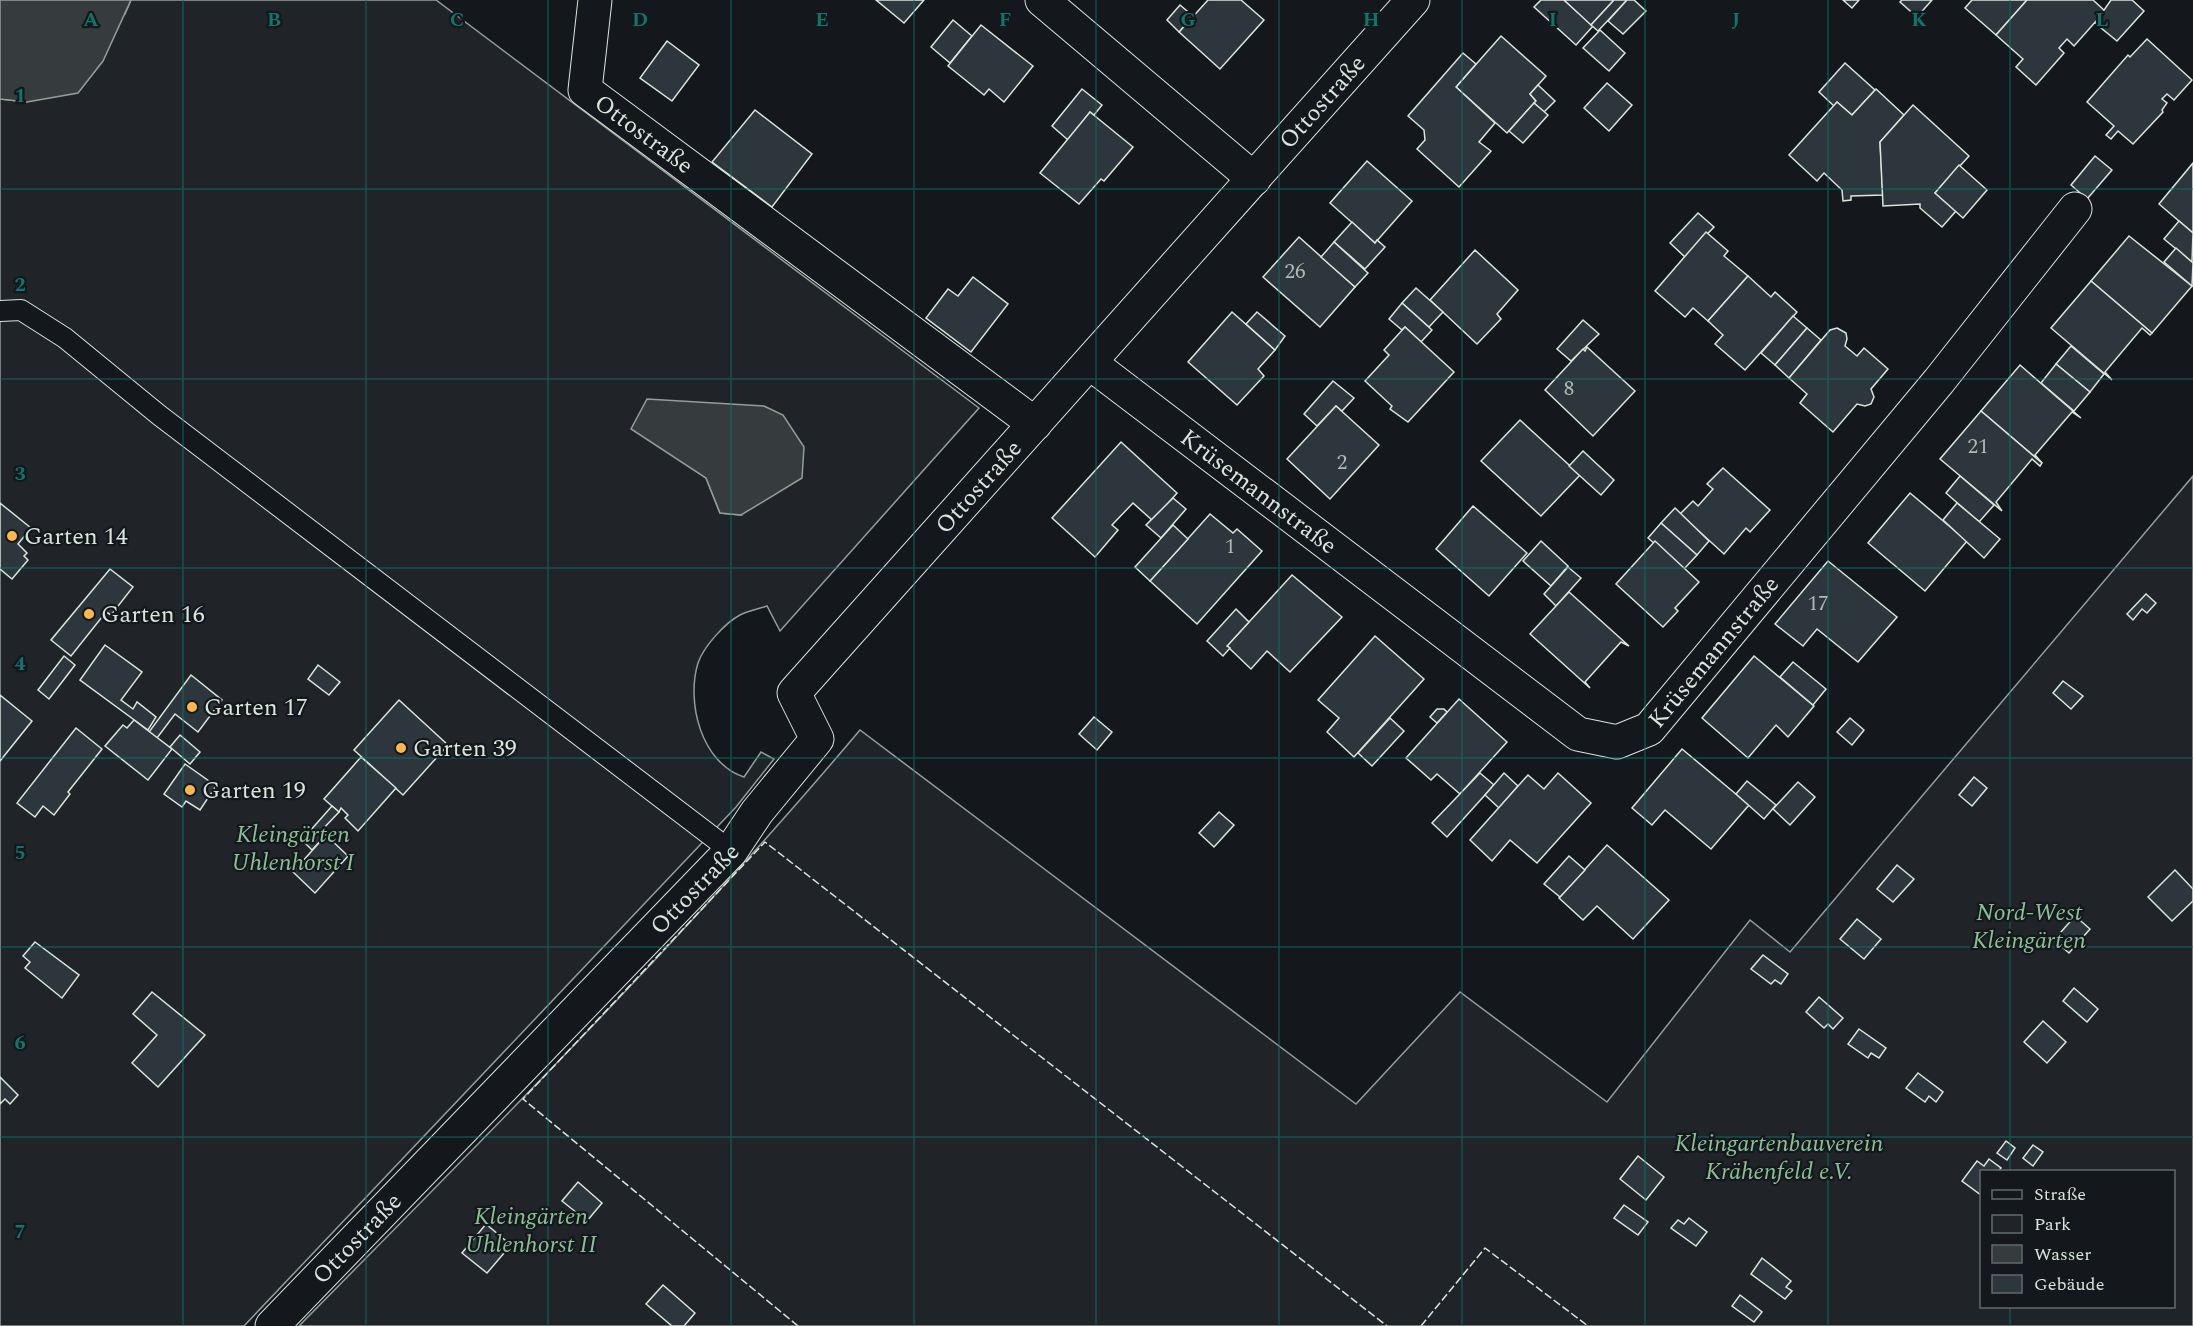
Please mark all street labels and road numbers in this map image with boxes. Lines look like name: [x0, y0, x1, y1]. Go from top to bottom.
street label: Ottostraße: [1271, 47, 1375, 158]
street label: Ottostraße: [586, 86, 701, 184]
street label: Krüsemannstraße: [1172, 421, 1344, 564]
street label: Ottostraße: [927, 432, 1031, 543]
street label: Krüsemannstraße: [1640, 568, 1789, 736]
street label: Ottostraße: [642, 835, 748, 944]
street label: Ottostraße: [304, 1185, 411, 1293]

